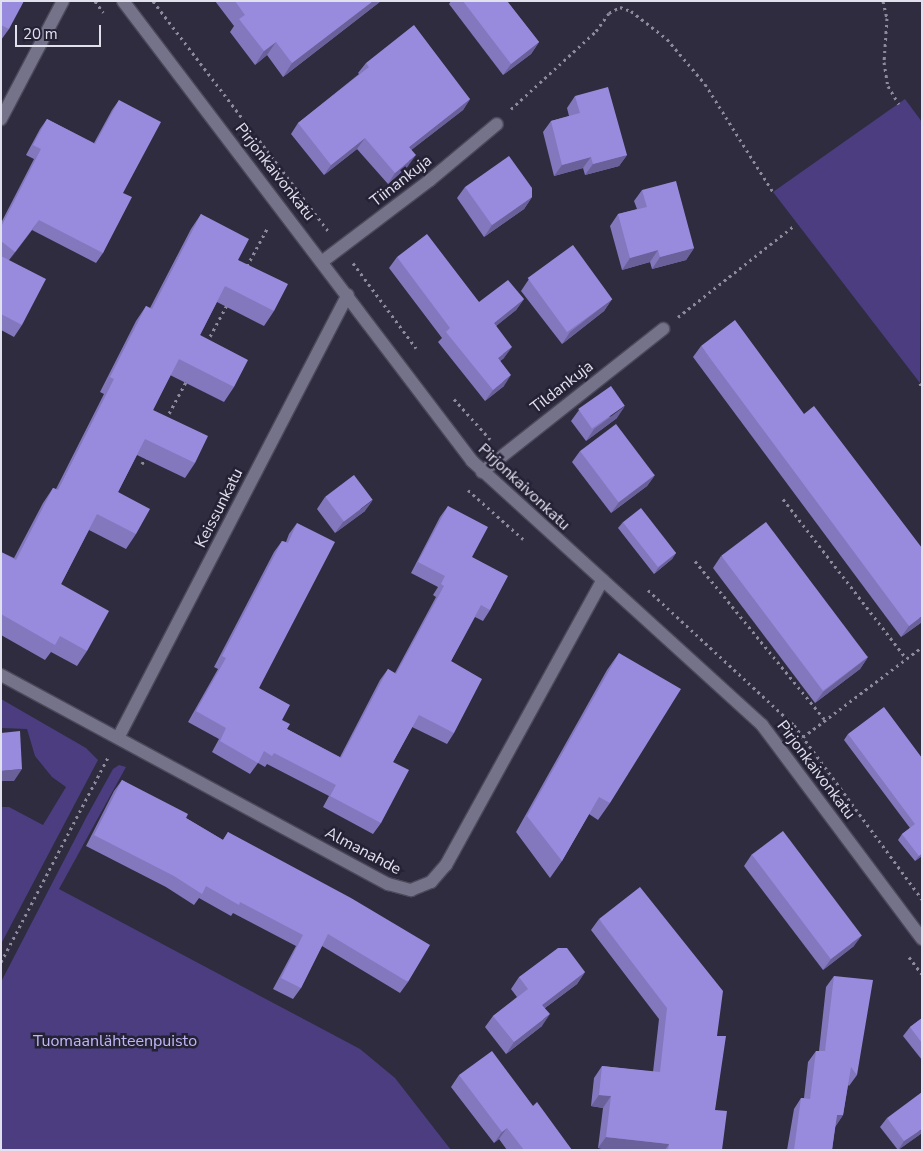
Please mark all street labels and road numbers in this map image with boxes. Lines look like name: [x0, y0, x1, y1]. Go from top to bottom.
street label: Pirjonkaivonkatu: [231, 119, 319, 225]
street label: Tiinankuja: [366, 151, 436, 211]
street label: Tildankuja: [527, 357, 597, 417]
street label: Pirjonkaivonkatu: [474, 440, 574, 534]
street label: Keissunkatu: [191, 465, 247, 551]
street label: Pirjonkaivonkatu: [773, 717, 859, 823]
street label: Almanahde: [322, 823, 404, 879]

